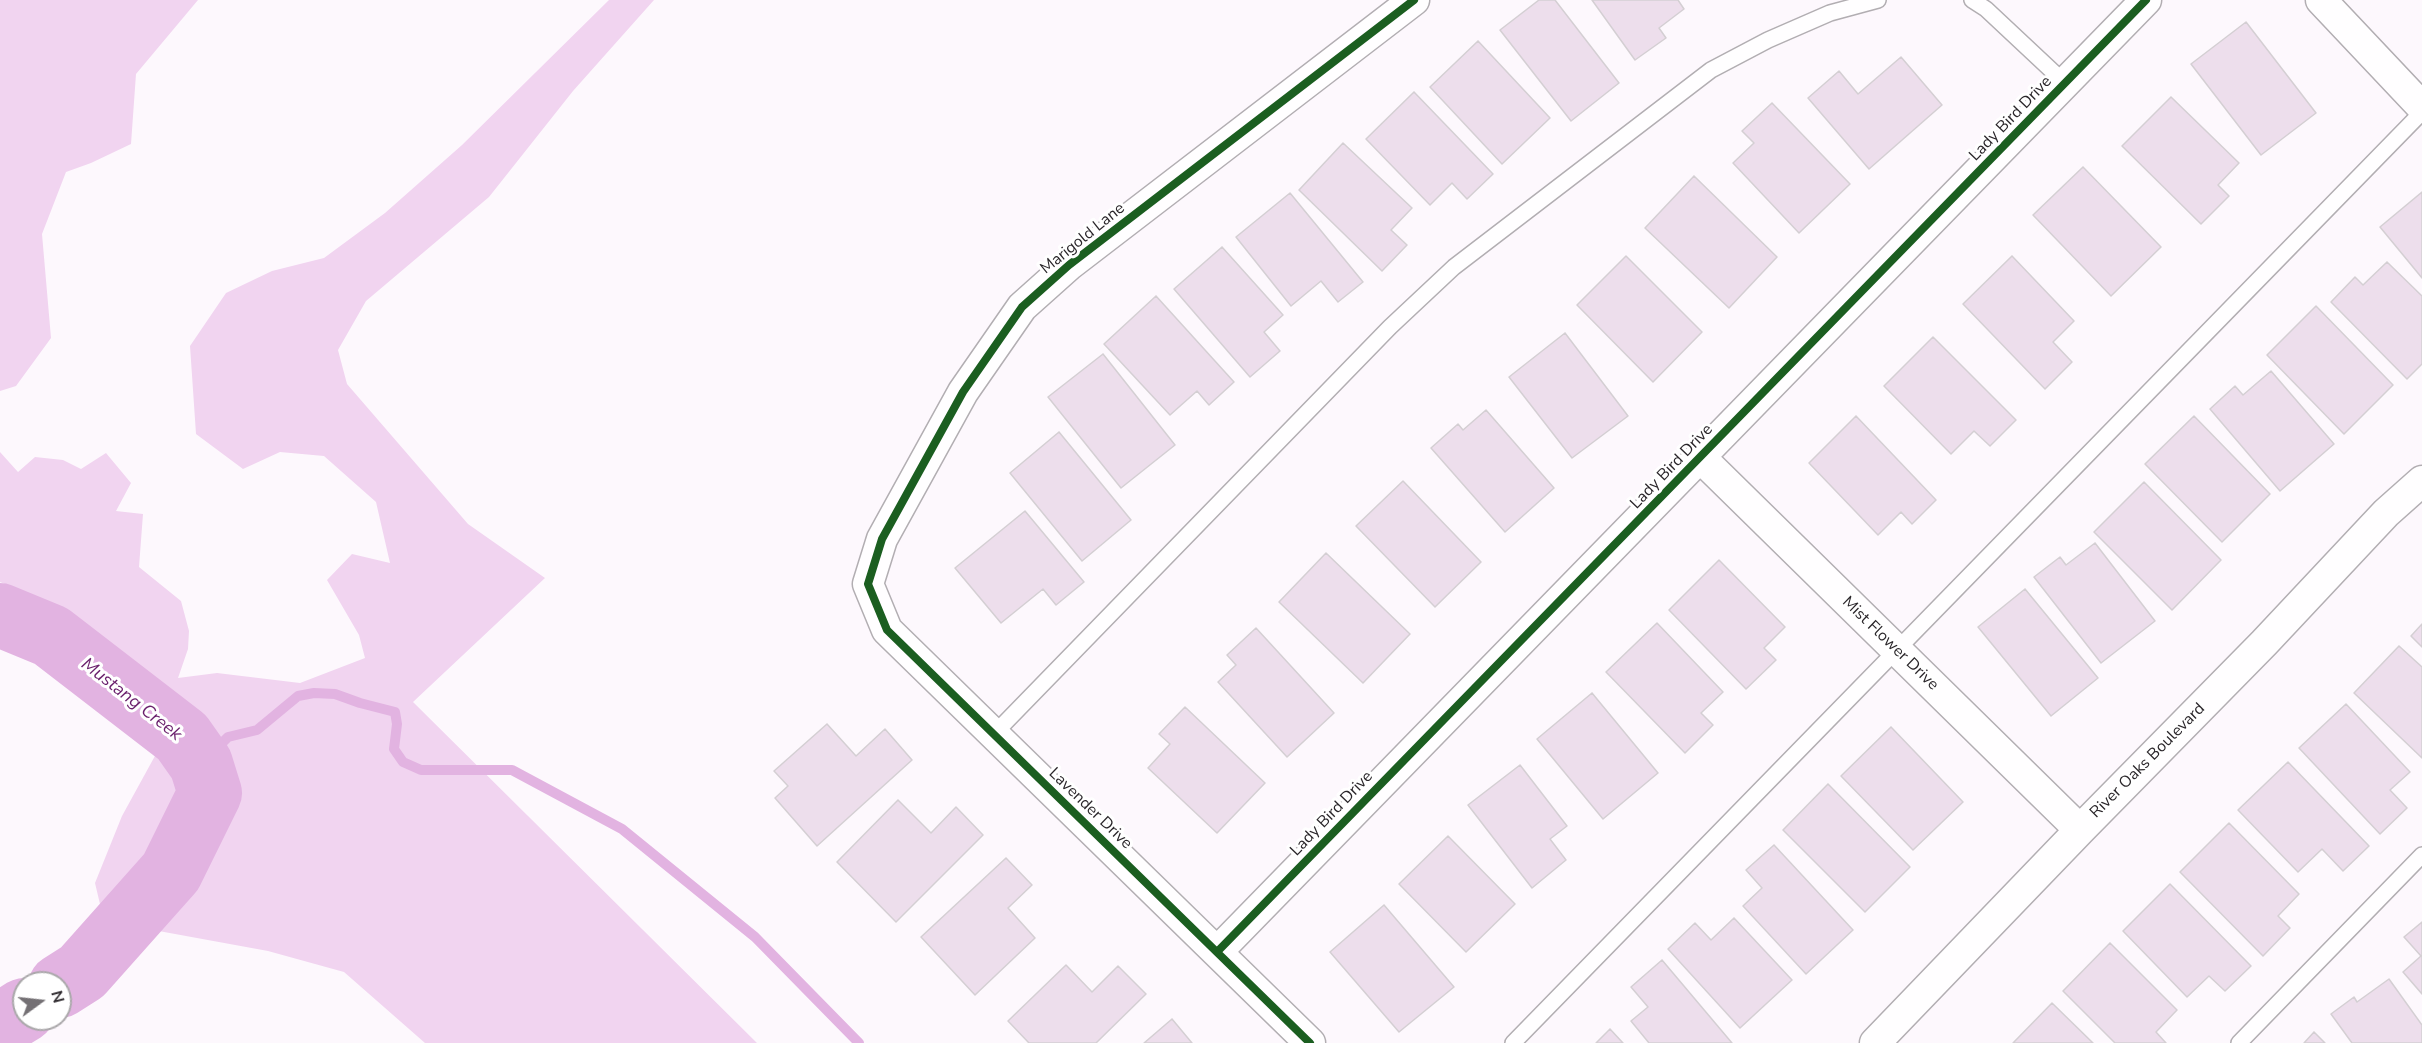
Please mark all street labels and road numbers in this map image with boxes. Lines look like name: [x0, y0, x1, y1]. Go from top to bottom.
street label: Lady Bird Drive: [1966, 73, 2056, 165]
street label: Marigold Lane: [1037, 199, 1129, 279]
street label: Lady Bird Drive: [1627, 421, 1717, 513]
street label: Mist Flower Drive: [1838, 593, 1942, 695]
street label: River Oaks Boulevard: [2087, 700, 2209, 822]
street label: Lavender Drive: [1044, 764, 1136, 854]
street label: Lady Bird Drive: [1287, 768, 1377, 860]

